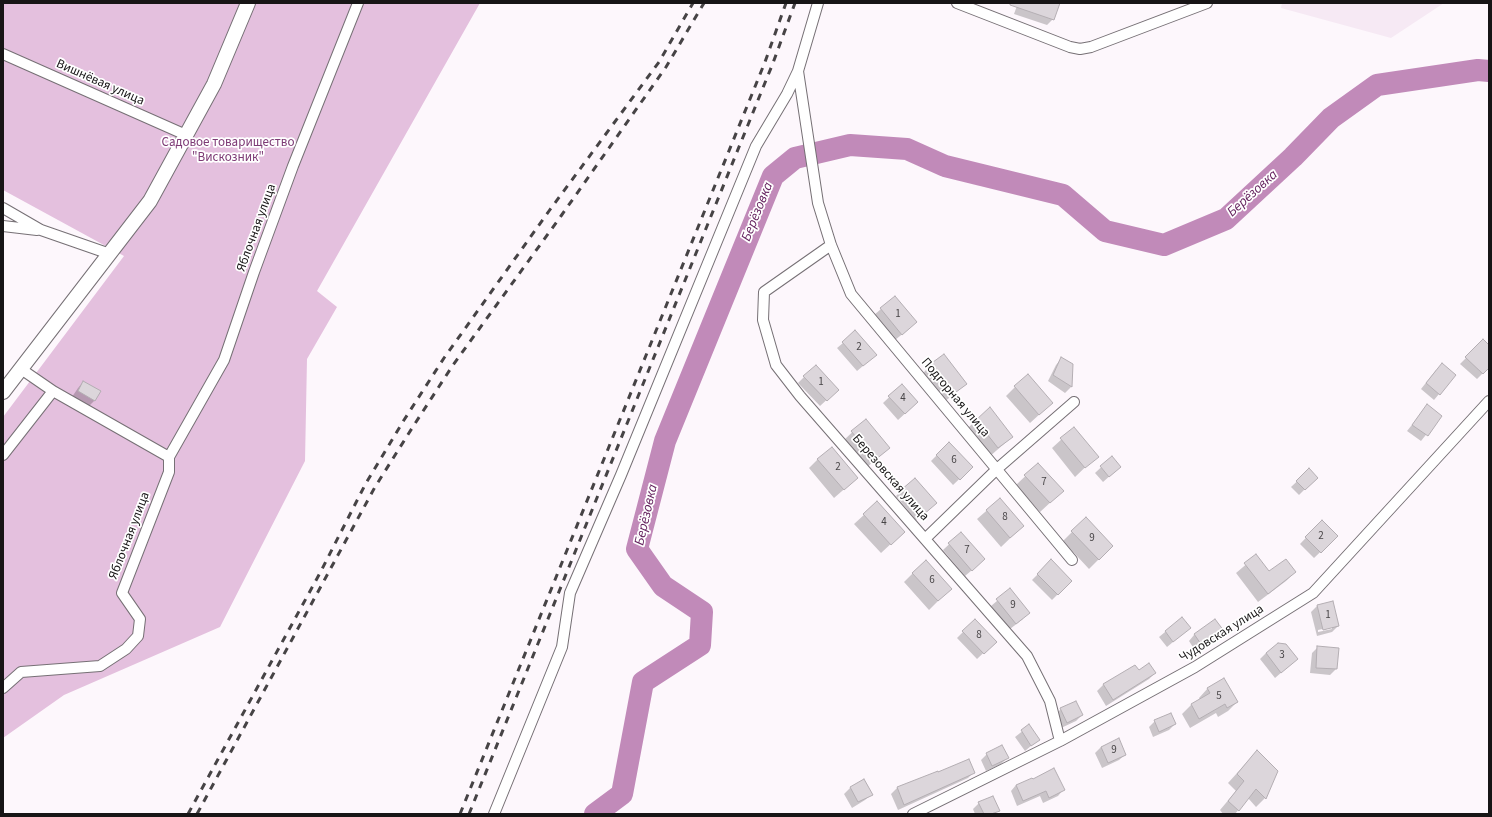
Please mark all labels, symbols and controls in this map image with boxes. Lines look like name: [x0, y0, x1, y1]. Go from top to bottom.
street label: Вишнёвая улица: [53, 57, 147, 109]
park label: Садовое товарищество "Вискозник": [162, 135, 294, 166]
water label: Берёзовка: [1224, 167, 1282, 221]
water label: Берёзовка: [739, 180, 777, 244]
street label: Яблочная улица: [234, 182, 280, 274]
house number: 1: [895, 308, 901, 322]
house number: 2: [856, 341, 862, 355]
street label: Подгорная улица: [917, 355, 993, 441]
house number: 1: [818, 376, 824, 390]
house number: 4: [900, 392, 906, 406]
street label: Березовская улица: [848, 432, 932, 524]
house number: 6: [951, 454, 957, 468]
house number: 2: [835, 461, 841, 475]
house number: 7: [1041, 476, 1047, 490]
water label: Берёзовка: [632, 483, 662, 547]
street label: Яблочная улица: [106, 490, 154, 582]
house number: 8: [1002, 511, 1008, 525]
house number: 4: [881, 516, 887, 530]
house number: 2: [1318, 530, 1324, 544]
house number: 9: [1089, 532, 1095, 546]
house number: 7: [964, 544, 970, 558]
house number: 6: [929, 574, 935, 588]
house number: 9: [1010, 599, 1016, 613]
street label: Чудовская улица: [1177, 602, 1267, 666]
house number: 1: [1325, 609, 1331, 623]
house number: 8: [976, 629, 982, 643]
house number: 3: [1279, 649, 1285, 663]
house number: 5: [1216, 690, 1222, 704]
house number: 9: [1111, 744, 1117, 758]

